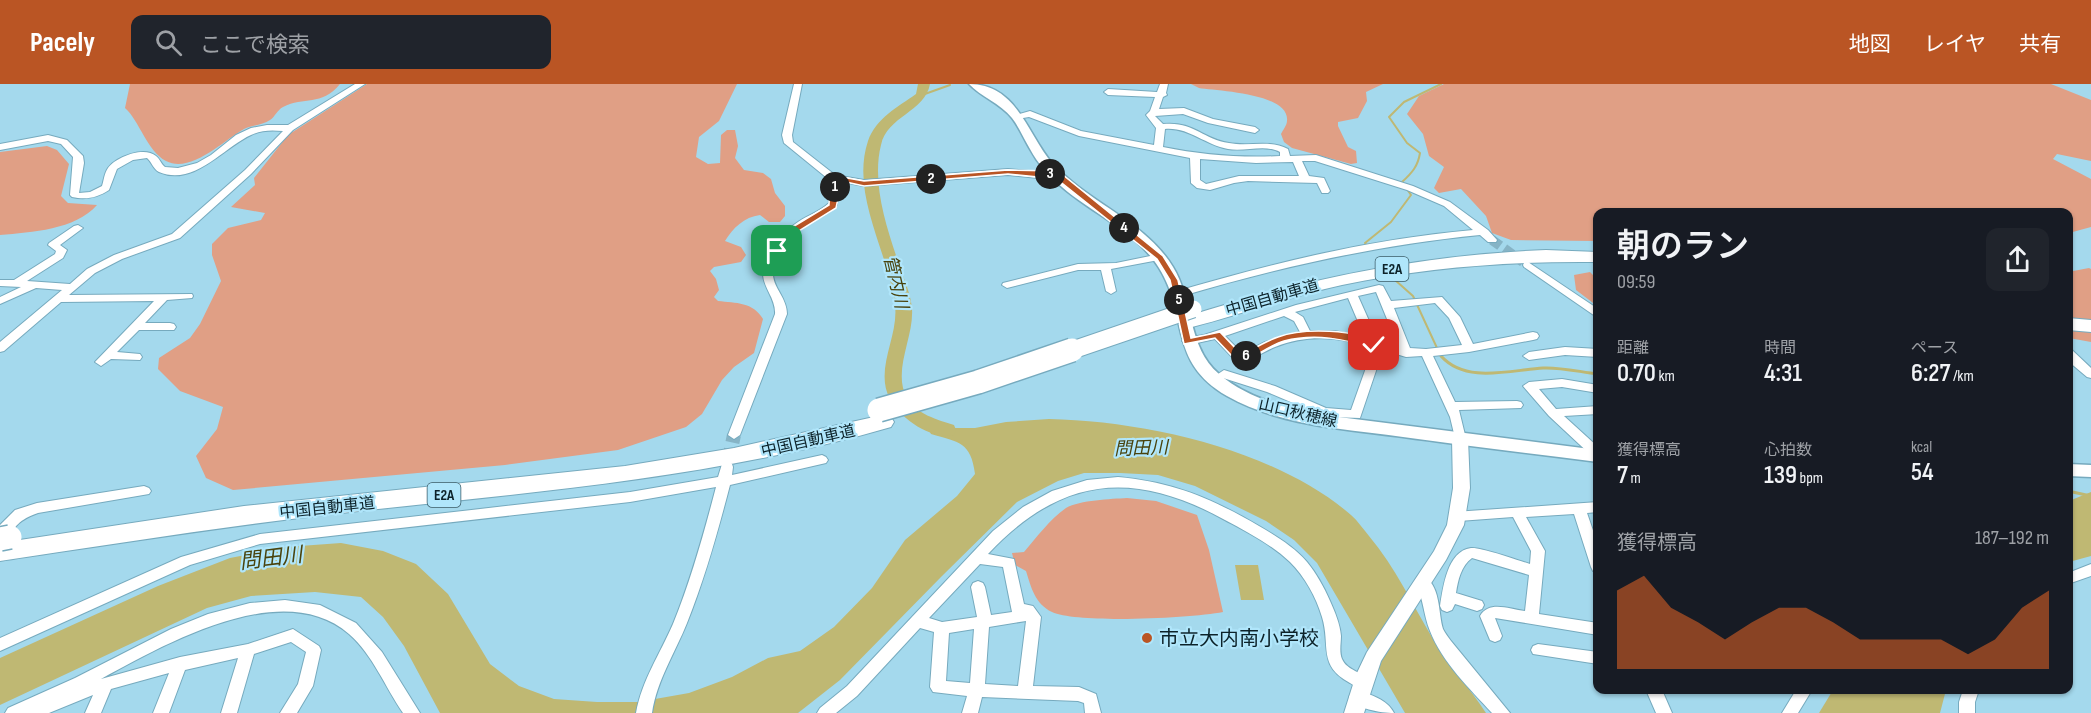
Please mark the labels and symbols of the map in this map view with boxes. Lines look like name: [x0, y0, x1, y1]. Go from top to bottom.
pin: 3: [1035, 159, 1065, 189]
pin: 2: [916, 164, 946, 194]
pin: 1: [820, 172, 850, 202]
pin: 4: [1109, 213, 1139, 243]
pin: [751, 225, 802, 276]
water label: 管内川: [879, 253, 912, 313]
road number: E2A: [1376, 257, 1408, 281]
street label: 中国自動車道: [1224, 276, 1321, 321]
pin: 5: [1164, 285, 1194, 315]
pin: [1348, 319, 1399, 370]
pin: 6: [1231, 341, 1261, 371]
street label: 山口秋穂線: [1257, 395, 1339, 432]
street label: 中国自動車道: [759, 421, 857, 462]
water label: 問田川: [1114, 437, 1170, 460]
road number: E2A: [428, 483, 460, 507]
street label: 中国自動車道: [278, 494, 376, 523]
water label: 問田川: [238, 542, 306, 575]
place label: 市立大内南小学校: [1159, 627, 1319, 651]
marker: 市立大内南小学校: [1140, 631, 1154, 645]

